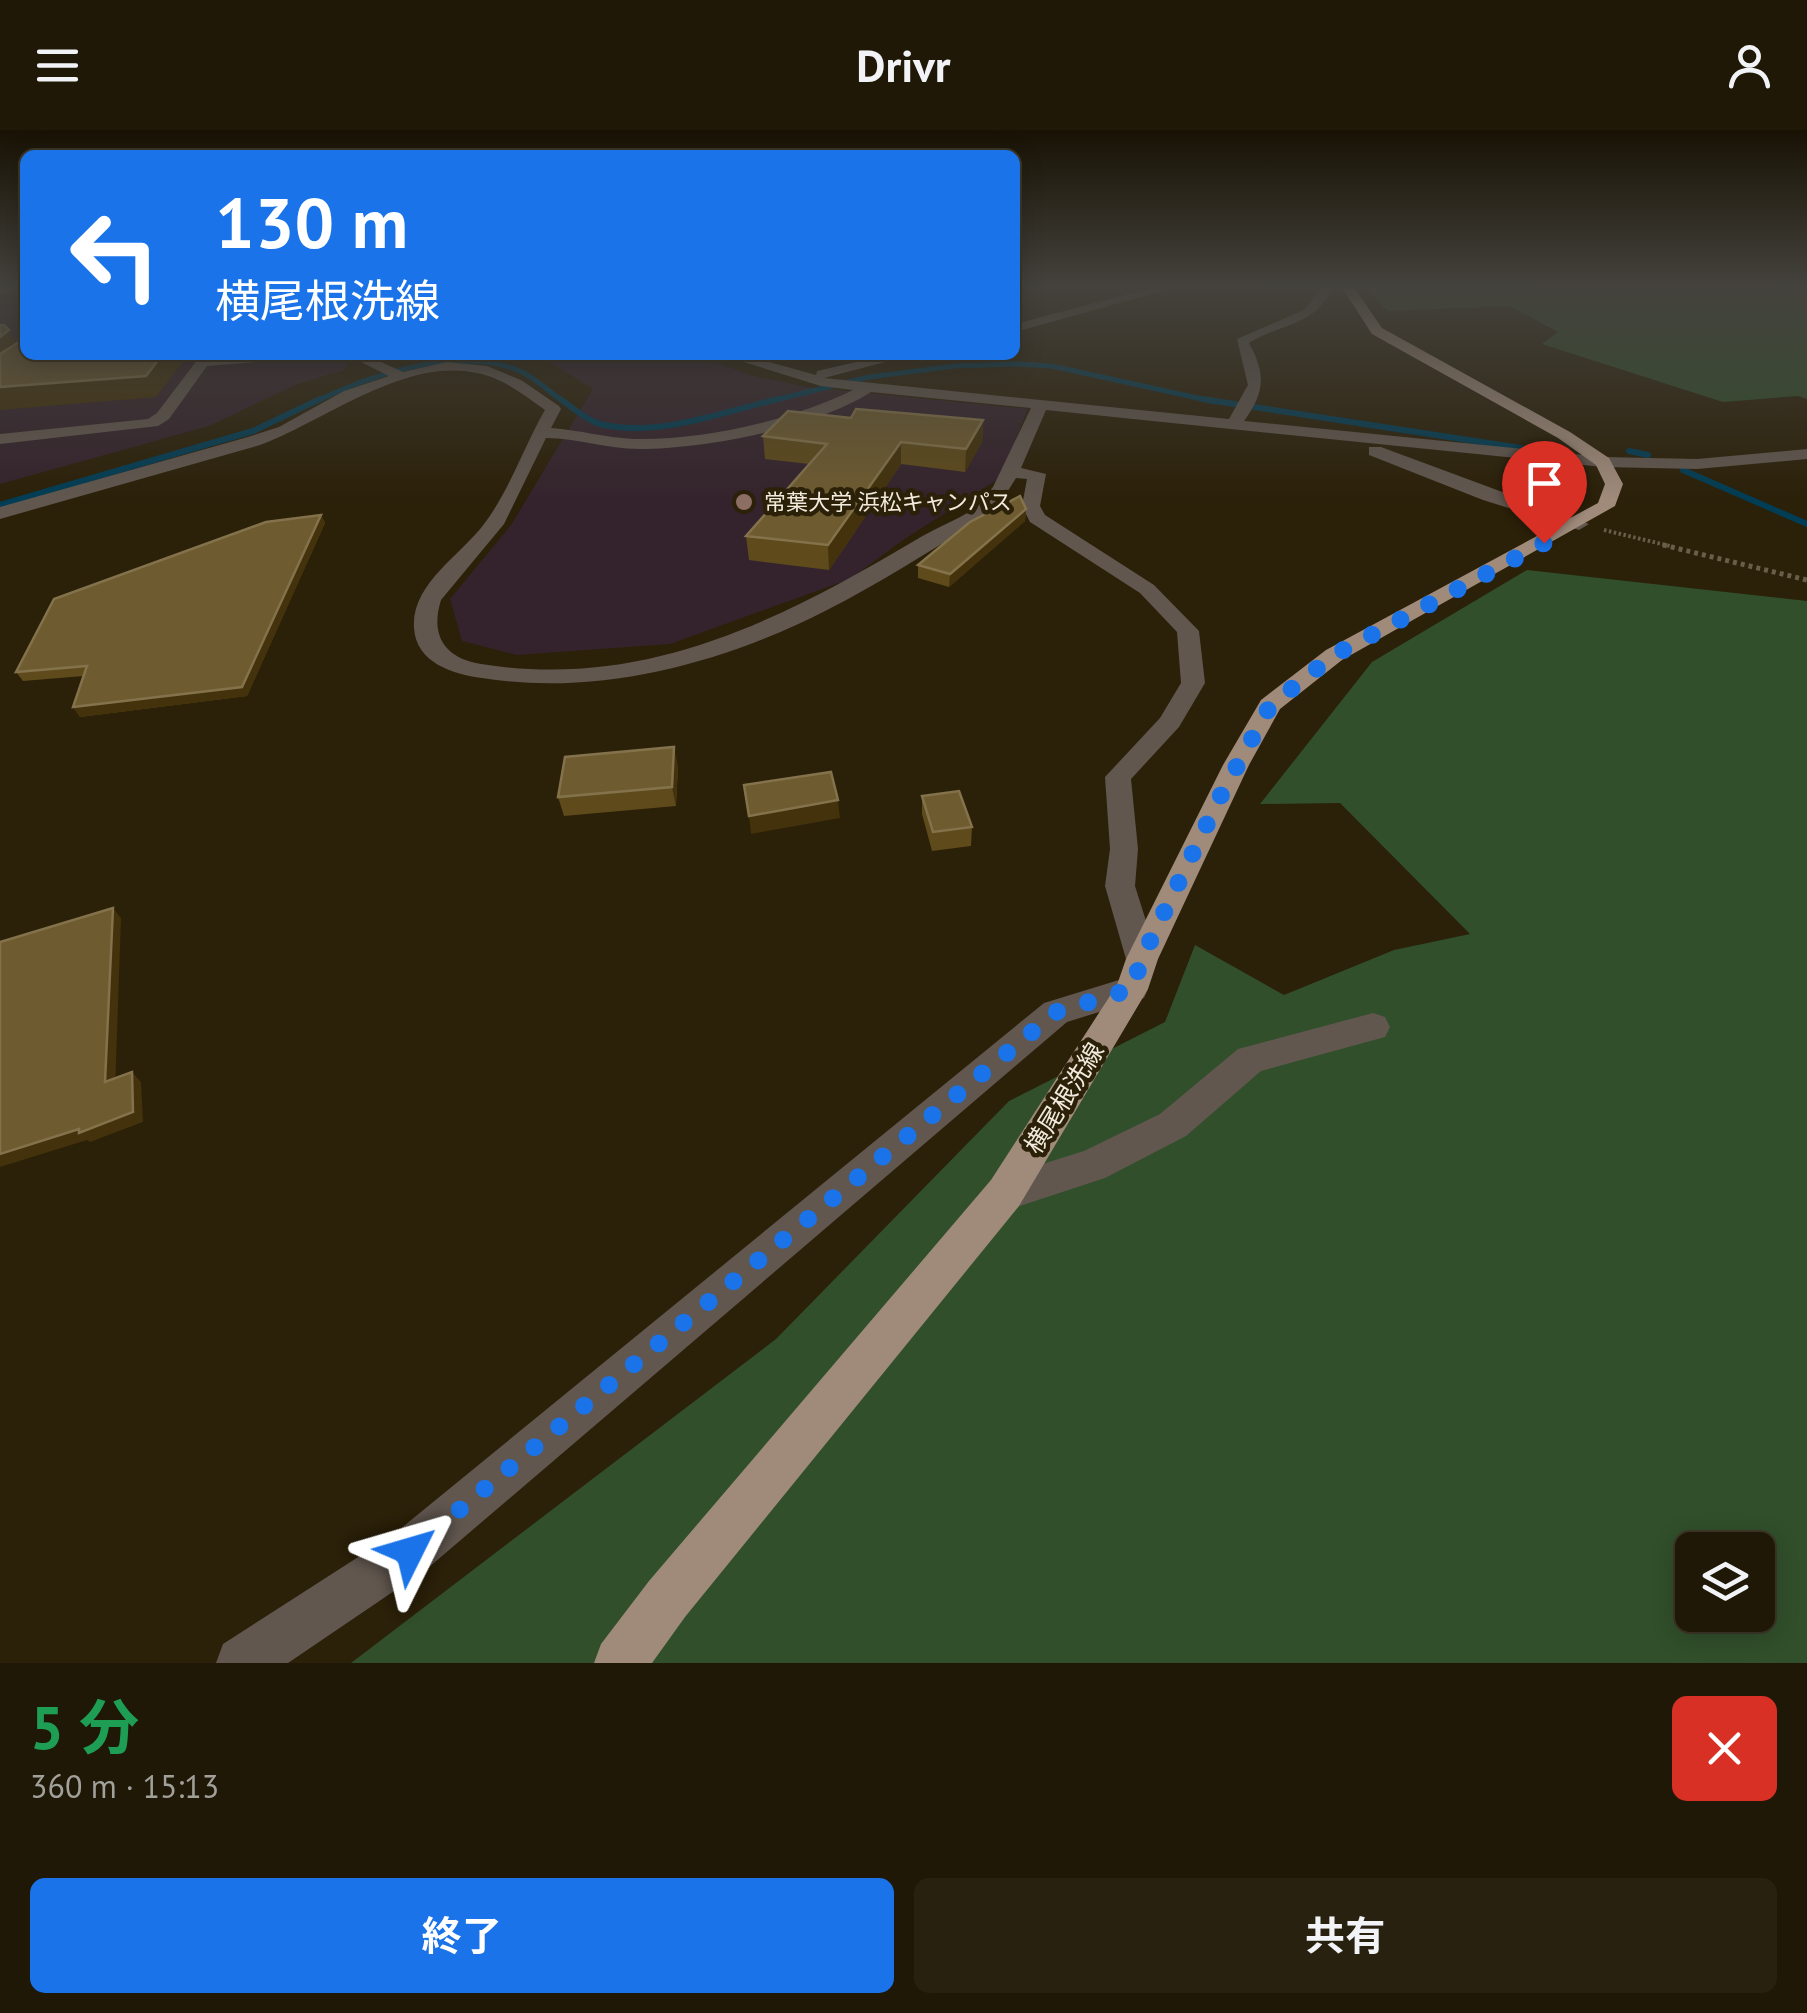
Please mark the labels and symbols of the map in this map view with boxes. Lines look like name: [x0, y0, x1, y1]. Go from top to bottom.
pin: [1502, 441, 1587, 544]
place label: 常葉大学 浜松キャンパス: [764, 488, 1012, 516]
marker: 常葉大学 浜松キャンパス: [733, 491, 755, 513]
street label: 横尾根洗線: [1017, 1037, 1111, 1159]
position arrow: [358, 1499, 462, 1603]

